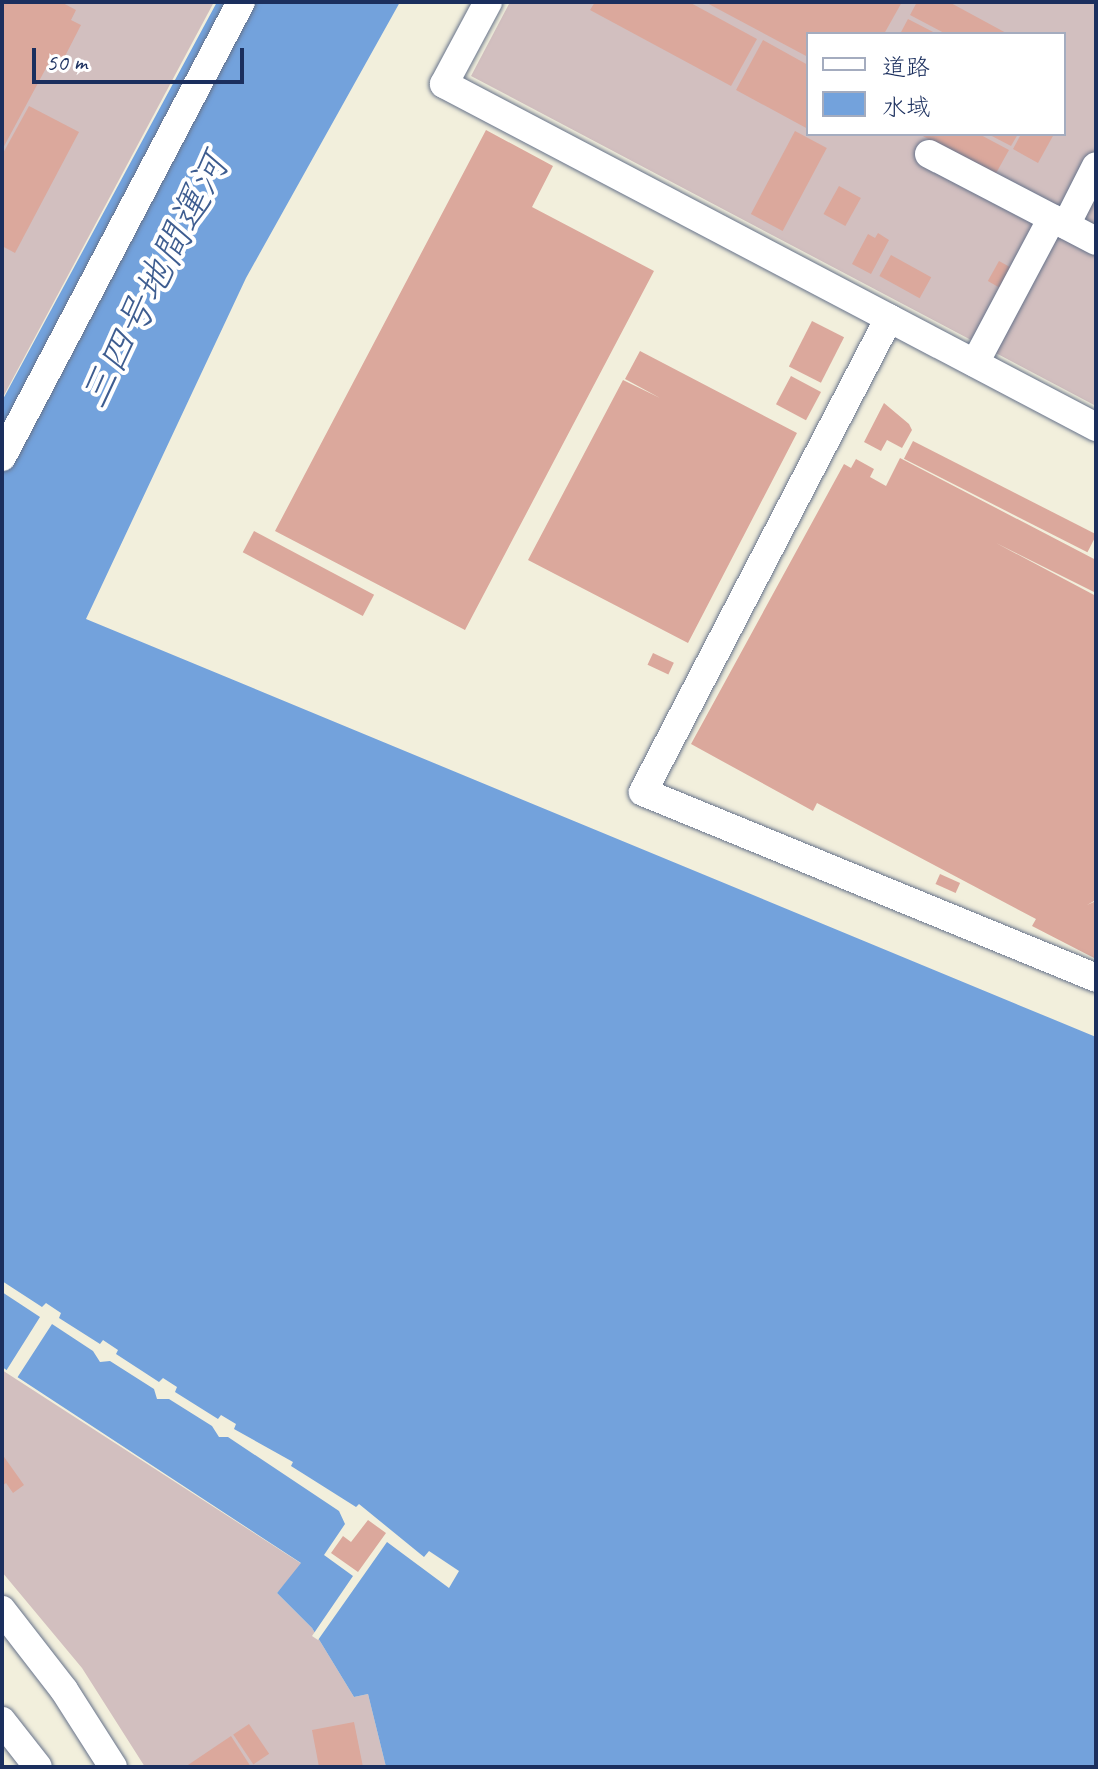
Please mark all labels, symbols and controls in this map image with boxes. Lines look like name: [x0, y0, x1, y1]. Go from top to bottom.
scale bar: [36, 32, 248, 82]
legend: [806, 32, 1066, 136]
text: 50 m: [46, 47, 87, 77]
text: 道路: [882, 52, 930, 82]
text: 水域: [882, 92, 930, 122]
water label: 三四号地間運河: [69, 145, 239, 417]

